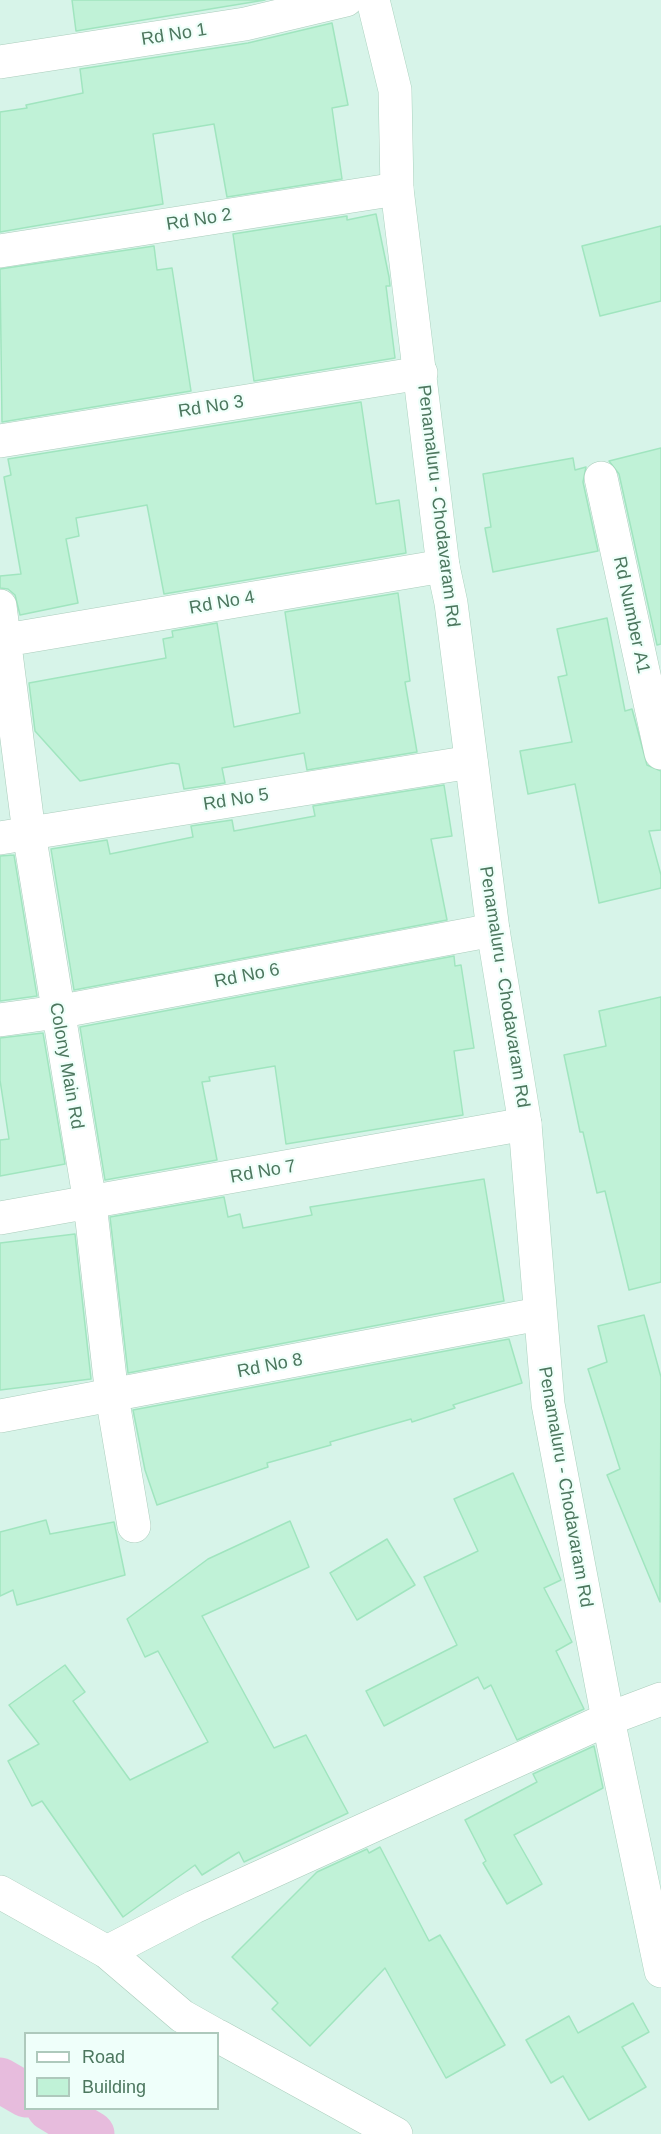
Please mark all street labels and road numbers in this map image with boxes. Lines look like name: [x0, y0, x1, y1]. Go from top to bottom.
street label: Rd No 1: [140, 19, 208, 51]
street label: Rd No 2: [165, 204, 233, 236]
street label: Penamaluru - Chodavaram Rd: [412, 384, 464, 628]
street label: Rd No 3: [177, 391, 245, 423]
street label: Rd Number A1: [608, 555, 654, 675]
street label: Rd No 4: [188, 587, 256, 619]
street label: Rd No 5: [202, 784, 270, 816]
street label: Penamaluru - Chodavaram Rd: [474, 865, 534, 1109]
street label: Rd No 6: [213, 959, 281, 993]
street label: Colony Main Rd: [44, 1001, 88, 1131]
street label: Rd No 7: [229, 1156, 297, 1188]
street label: Rd No 8: [236, 1349, 304, 1383]
street label: Penamaluru - Chodavaram Rd: [533, 1365, 597, 1609]

